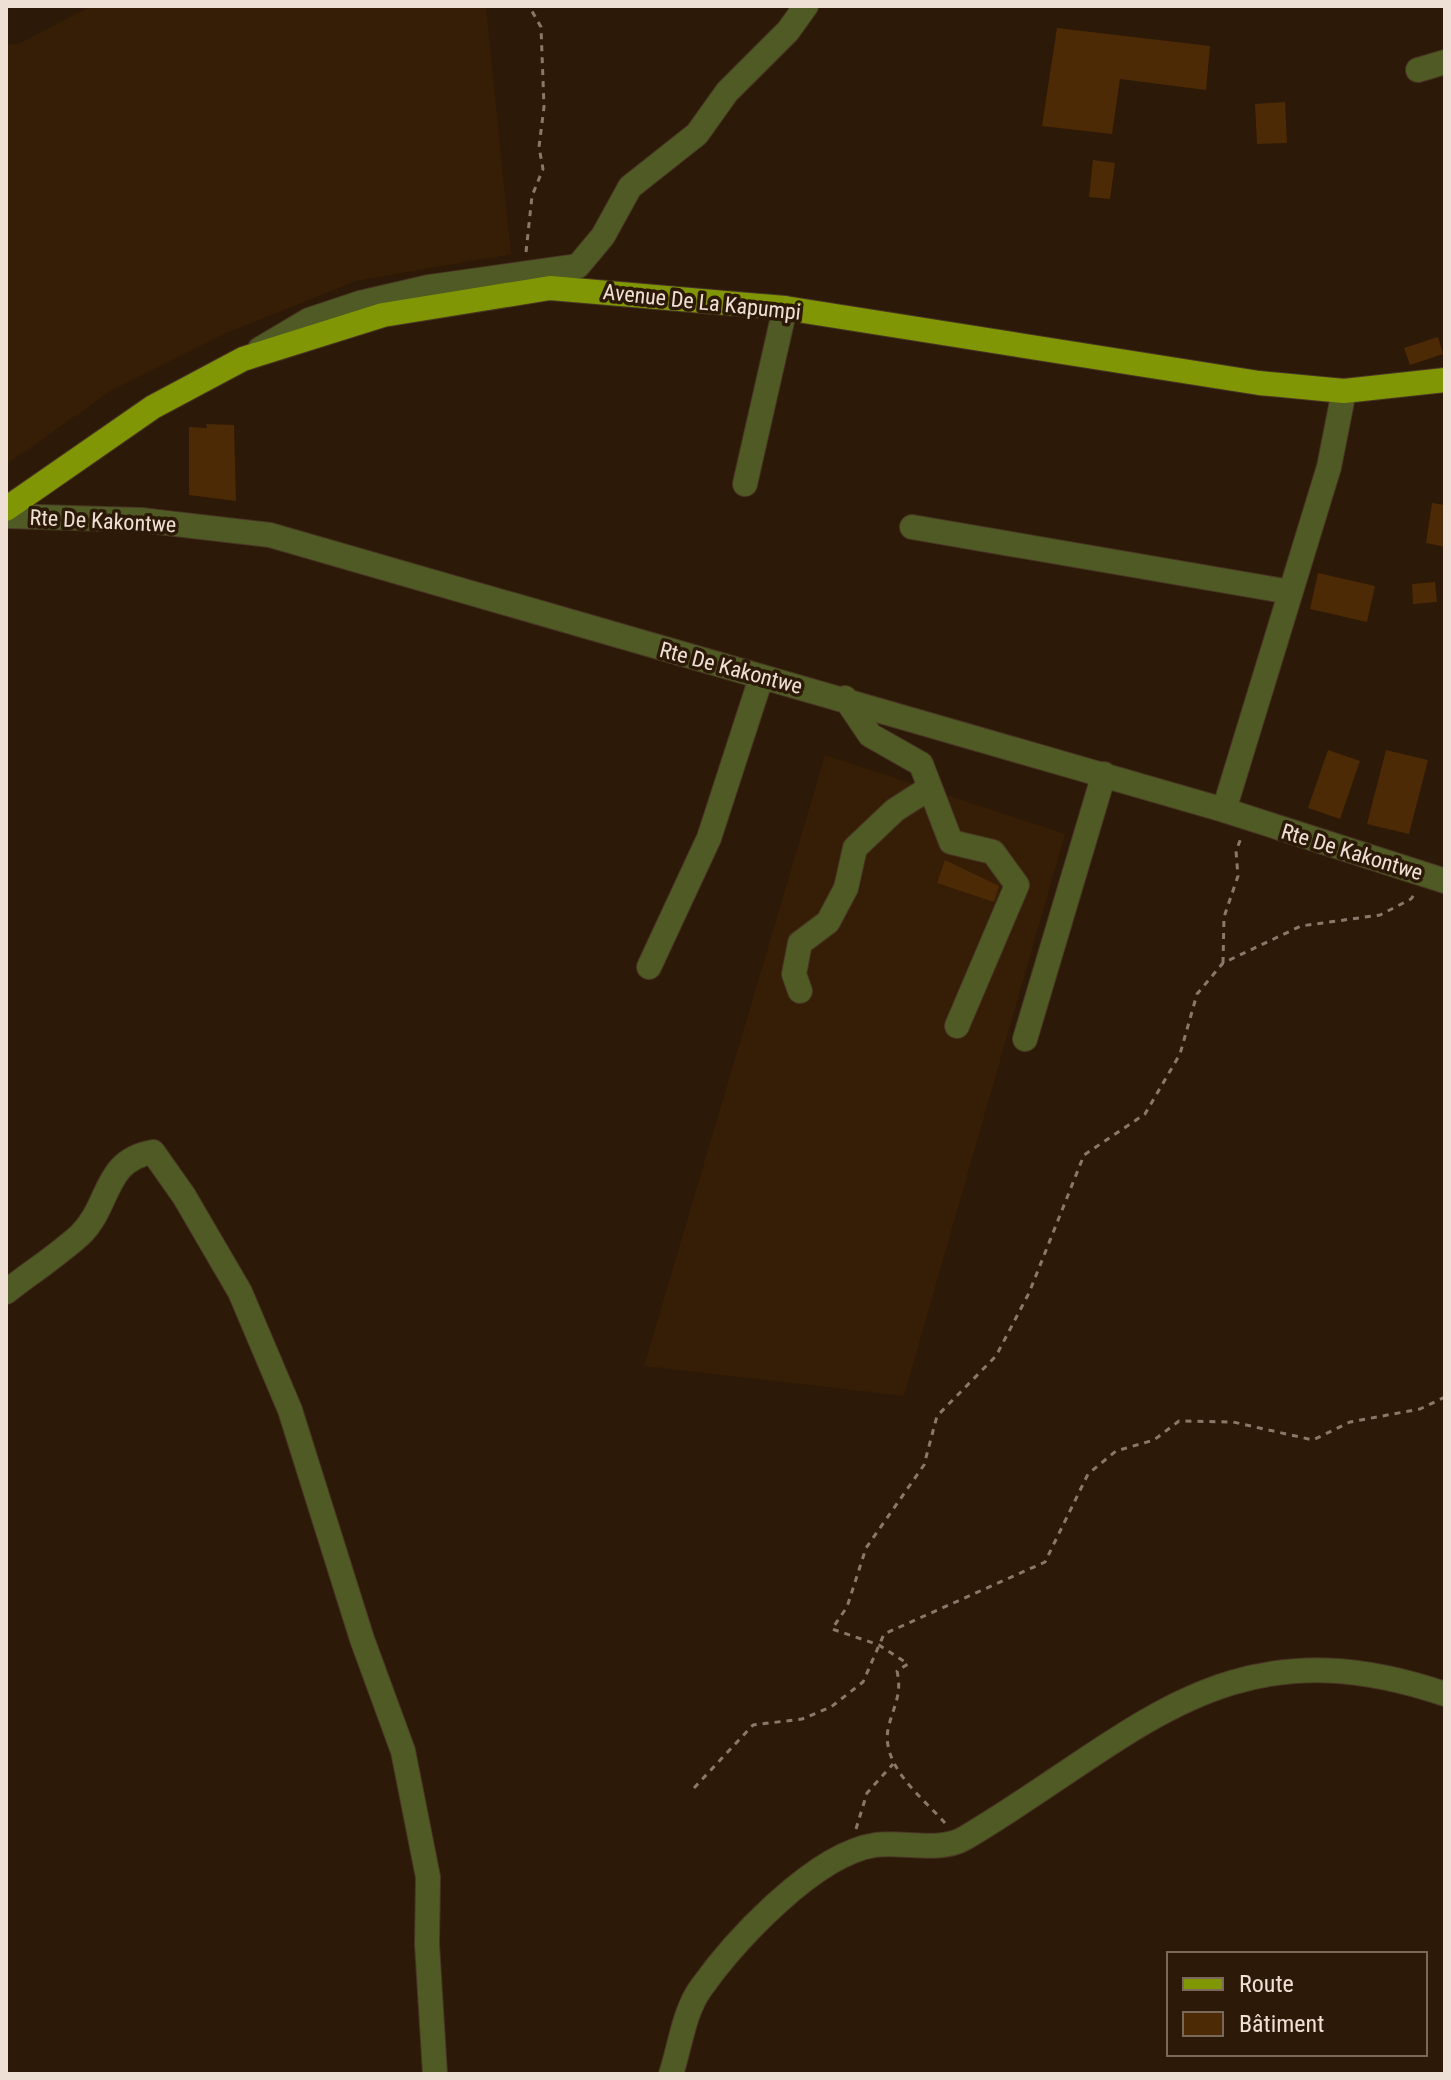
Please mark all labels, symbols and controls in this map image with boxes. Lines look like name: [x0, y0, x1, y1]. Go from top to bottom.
street label: Avenue De La Kapumpi: [602, 279, 802, 325]
street label: Rte De Kakontwe: [29, 505, 177, 537]
street label: Rte De Kakontwe: [657, 637, 805, 699]
street label: Rte De Kakontwe: [1278, 819, 1426, 885]
legend: [1167, 1952, 1427, 2056]
text: Route: [1239, 1970, 1294, 1998]
text: Bâtiment: [1239, 2010, 1324, 2038]

